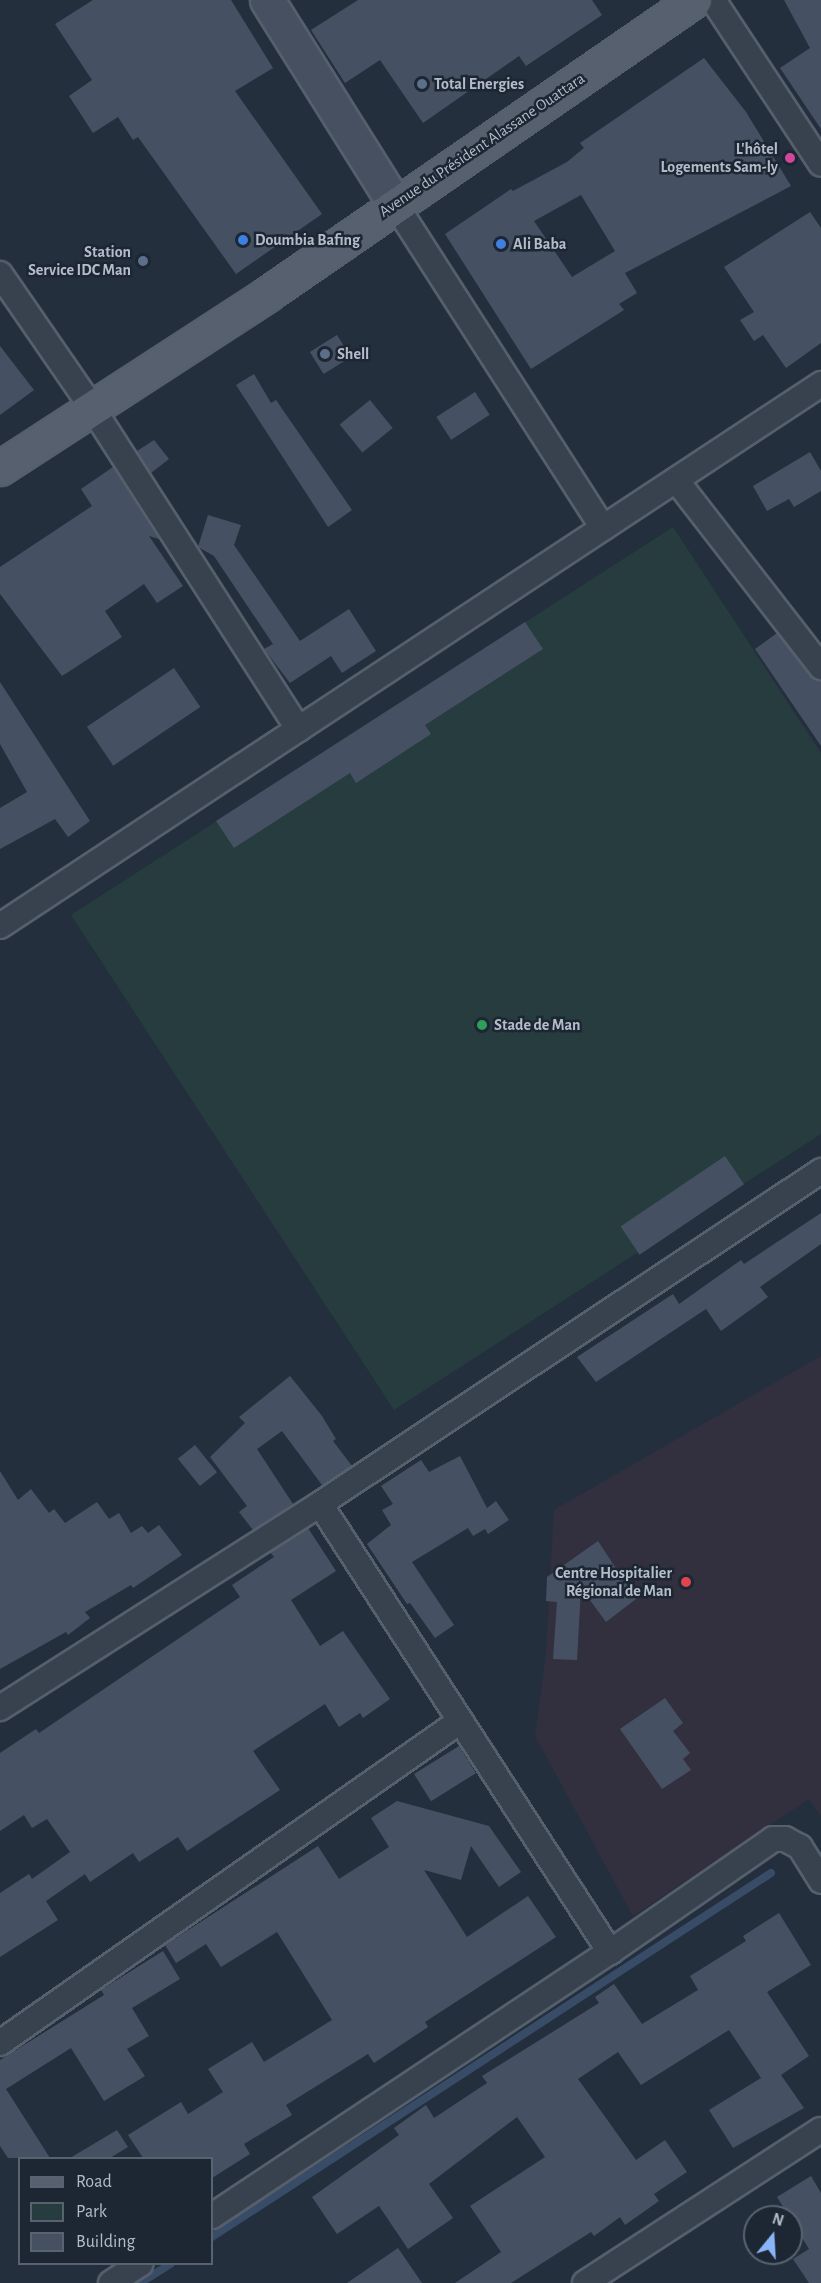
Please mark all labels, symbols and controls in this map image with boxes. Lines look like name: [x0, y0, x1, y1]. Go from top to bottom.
street label: Avenue du Président Alassane Ouattara: [376, 69, 588, 221]
place label: Total Energies: [434, 74, 524, 94]
marker: Total Energies: [415, 77, 429, 91]
place label: L'hôtel Logements Sam-ly: [660, 139, 778, 177]
marker: L'hôtel Logements Sam-ly: [783, 151, 797, 165]
place label: Doumbia Bafing: [255, 230, 360, 250]
marker: Doumbia Bafing: [236, 233, 250, 247]
place label: Ali Baba: [513, 234, 567, 254]
marker: Ali Baba: [494, 237, 508, 251]
place label: Station Service IDC Man: [28, 242, 131, 280]
marker: Station Service IDC Man: [136, 254, 150, 268]
place label: Shell: [337, 344, 369, 364]
marker: Shell: [318, 347, 332, 361]
place label: Stade de Man: [494, 1015, 580, 1035]
marker: Stade de Man: [475, 1018, 489, 1032]
place label: Centre Hospitalier Régional de Man: [555, 1563, 672, 1601]
marker: Centre Hospitalier Régional de Man: [677, 1573, 695, 1591]
legend: [18, 2157, 213, 2265]
text: Road: [76, 2173, 112, 2191]
text: Park: [76, 2203, 107, 2221]
north arrow: [743, 2205, 803, 2265]
text: N: [770, 2210, 786, 2229]
text: Building: [76, 2233, 135, 2251]

